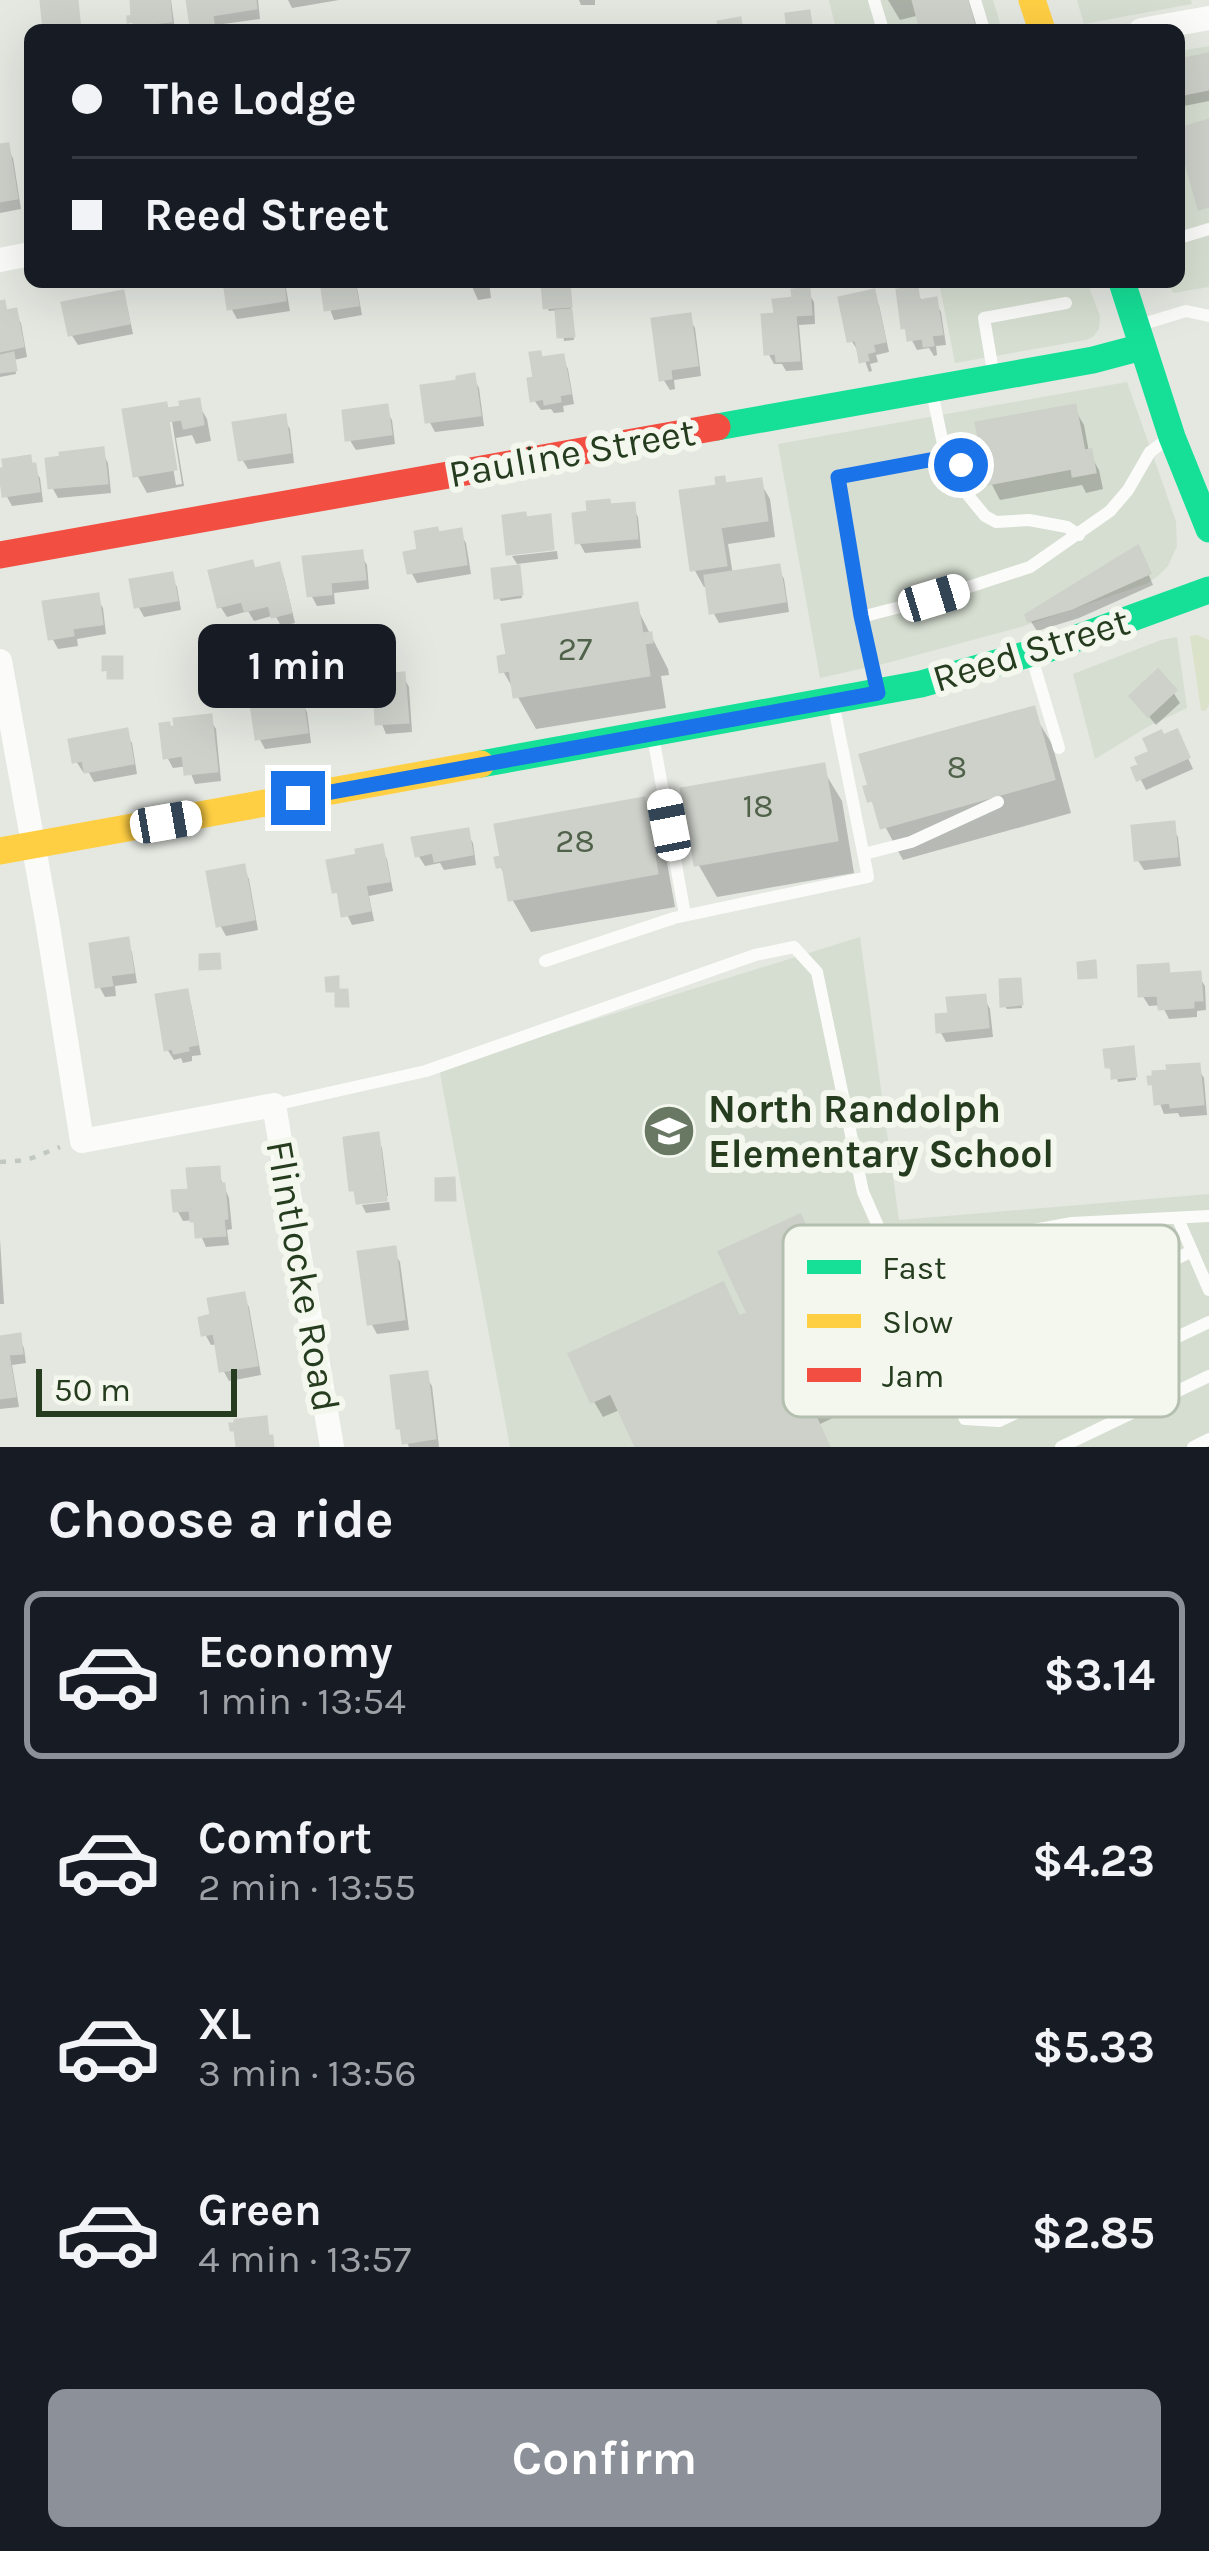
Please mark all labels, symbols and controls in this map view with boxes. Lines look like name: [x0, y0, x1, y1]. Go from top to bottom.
text: The Lodge: [144, 73, 357, 125]
text: Reed Street: [144, 189, 389, 241]
street label: Pauline Street: [445, 409, 699, 497]
route start: [934, 438, 988, 492]
car: [894, 570, 974, 626]
street label: Reed Street: [927, 598, 1135, 702]
callout: 1 min: [199, 624, 397, 708]
house number: 27: [558, 630, 592, 668]
text: 1 min: [248, 643, 346, 689]
house number: 8: [947, 748, 967, 786]
route end: [271, 771, 325, 825]
car: [644, 786, 694, 864]
house number: 18: [742, 787, 774, 825]
car: [127, 798, 205, 846]
house number: 28: [555, 822, 595, 860]
place label: North Randolph Elementary School: [708, 1086, 1054, 1177]
school or university icon: North Randolph Elementary School: [641, 1103, 697, 1159]
street label: Flintlocke Road: [257, 1137, 349, 1415]
legend: [783, 1225, 1179, 1417]
text: Fast: [882, 1249, 946, 1287]
text: Slow: [882, 1303, 953, 1341]
text: Jam: [882, 1357, 944, 1395]
scale bar: [36, 1363, 237, 1416]
text: 50 m: [54, 1371, 131, 1409]
text: Choose a ride: [48, 1487, 394, 1551]
icon: car: [54, 1621, 162, 1729]
text: Economy: [198, 1626, 393, 1678]
text: $3.14: [1044, 1649, 1155, 1701]
text: 1 min · 13:54: [198, 1678, 406, 1724]
icon: car: [54, 1807, 162, 1915]
text: Comfort: [198, 1812, 372, 1864]
text: $4.23: [1032, 1835, 1155, 1887]
text: 2 min · 13:55: [198, 1864, 416, 1910]
icon: car: [54, 1993, 162, 2101]
text: XL: [198, 1998, 251, 2050]
text: $5.33: [1032, 2021, 1155, 2073]
text: 3 min · 13:56: [198, 2050, 417, 2096]
icon: car: [54, 2179, 162, 2287]
text: Green: [198, 2184, 322, 2236]
text: $2.85: [1032, 2207, 1155, 2259]
text: 4 min · 13:57: [198, 2236, 411, 2282]
button: Confirm: [48, 2389, 1161, 2527]

